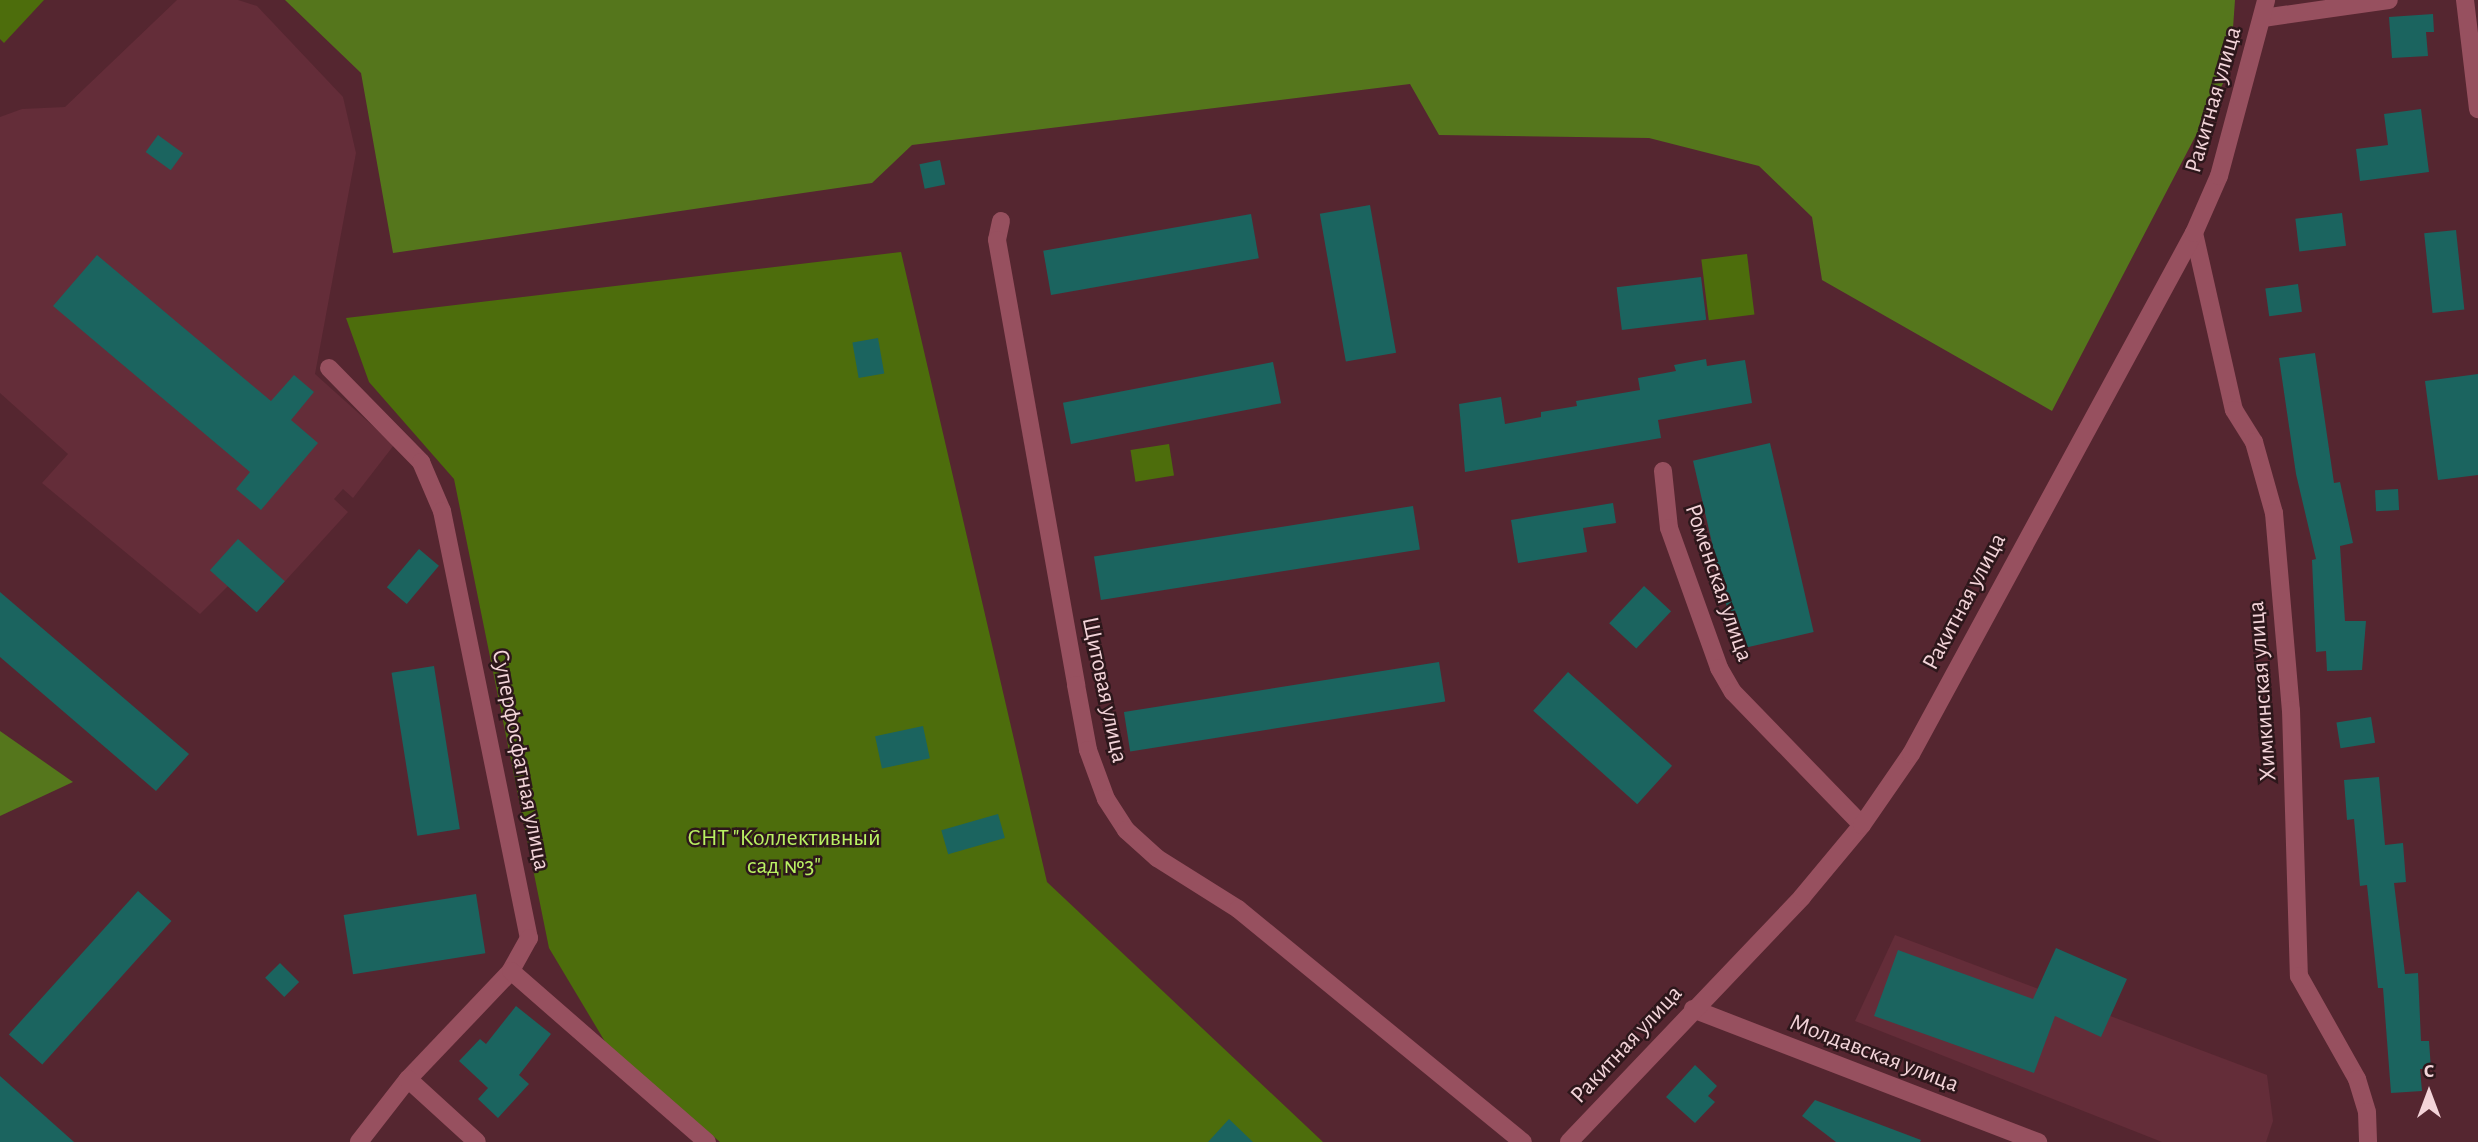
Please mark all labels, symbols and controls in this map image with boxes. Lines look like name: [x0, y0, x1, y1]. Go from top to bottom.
street label: Ракитная улица: [2179, 24, 2249, 176]
street label: Роменская улица: [1678, 500, 1758, 666]
street label: Ракитная улица: [1917, 529, 2013, 675]
street label: Химкинская улица: [2242, 600, 2284, 782]
street label: Щитовая улица: [1074, 614, 1134, 766]
street label: Суперфосфатная улица: [484, 647, 556, 873]
park label: СНТ "Коллективный сад №3": [687, 825, 881, 881]
street label: Ракитная улица: [1565, 980, 1689, 1110]
street label: Молдавская улица: [1785, 1009, 1963, 1099]
north arrow: [2394, 1058, 2464, 1128]
text: С: [2424, 1062, 2434, 1081]

